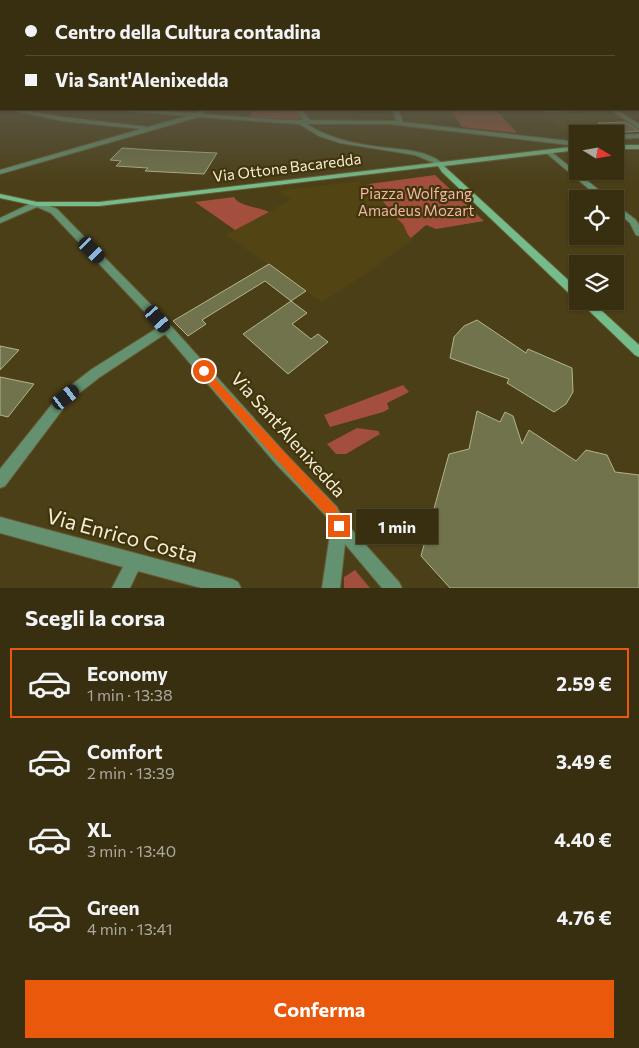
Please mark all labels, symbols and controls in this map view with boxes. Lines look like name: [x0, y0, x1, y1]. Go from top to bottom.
text: Centro della Cultura contadina: [55, 20, 321, 43]
text: Via Sant'Alenixedda: [55, 68, 229, 91]
north arrow: [569, 125, 624, 180]
map controls: [569, 125, 624, 310]
street label: Via Ottone Bacaredda: [212, 149, 362, 185]
park label: Piazza Wolfgang Amadeus Mozart: [358, 184, 474, 219]
button: locate: [569, 190, 624, 245]
car: [76, 234, 107, 266]
button: layers: [569, 255, 624, 310]
car: [142, 303, 173, 335]
route start: [193, 360, 215, 382]
street label: Via Sant'Alenixedda: [227, 367, 351, 501]
car: [49, 382, 82, 412]
street label: Via Enrico Costa: [44, 502, 201, 567]
callout: 1 min: [356, 508, 439, 544]
route end: [328, 515, 350, 537]
text: 1 min: [378, 517, 416, 536]
text: Scegli la corsa: [25, 604, 165, 631]
icon: car: [27, 661, 72, 706]
text: Economy: [87, 662, 168, 685]
text: 2.59 €: [556, 672, 612, 695]
text: 1 min · 13:38: [87, 685, 173, 704]
icon: car: [27, 739, 72, 784]
text: Comfort: [87, 740, 163, 763]
text: 3.49 €: [556, 750, 612, 773]
text: 2 min · 13:39: [87, 763, 175, 782]
icon: car: [27, 817, 72, 862]
text: XL: [87, 818, 112, 841]
text: 4.40 €: [554, 828, 612, 851]
text: 3 min · 13:40: [87, 841, 176, 860]
icon: car: [27, 895, 72, 940]
text: Green: [87, 896, 139, 919]
text: 4.76 €: [557, 906, 612, 929]
text: 4 min · 13:41: [87, 919, 173, 938]
button: Conferma: [25, 980, 614, 1038]

